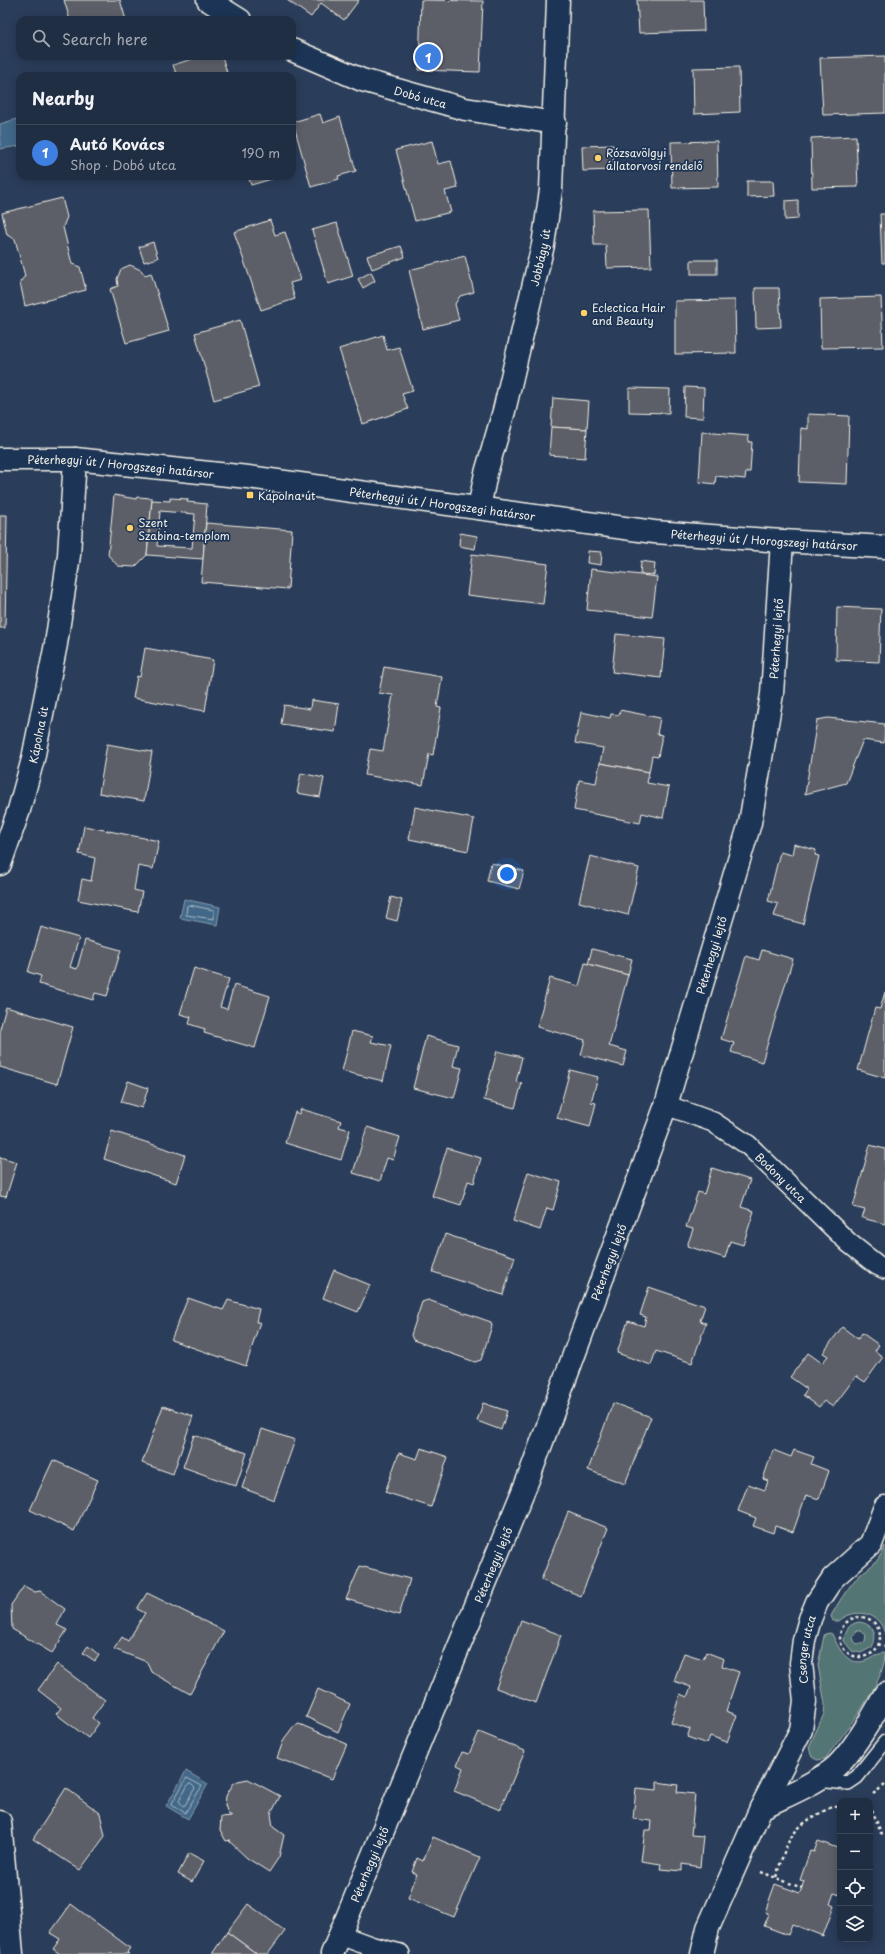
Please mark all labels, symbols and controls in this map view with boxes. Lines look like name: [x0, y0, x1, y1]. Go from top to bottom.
search box: [16, 16, 296, 60]
icon: search: [30, 27, 52, 49]
text: Search here: [62, 27, 148, 50]
pin: 1: [415, 42, 441, 72]
street label: Dobó utca: [392, 81, 449, 112]
text: Nearby: [32, 85, 94, 111]
text: Autó Kovács: [70, 132, 164, 155]
text: 1: [42, 143, 48, 162]
text: 190 m: [241, 143, 280, 162]
place label: Rózsavölgyi állatorvosi rendelő: [606, 144, 703, 174]
marker: Rózsavölgyi állatorvosi rendelő: [593, 153, 603, 163]
text: Shop · Dobó utca: [70, 155, 176, 174]
street label: Jobbágy út: [525, 227, 554, 288]
place label: Eclectica Hair and Beauty: [592, 299, 665, 329]
marker: Eclectica Hair and Beauty: [579, 308, 589, 318]
street label: Péterhegyi út / Horogszegi határsor: [27, 450, 216, 482]
street label: Péterhegyi út / Horogszegi határsor: [348, 482, 537, 524]
place label: Kápolna út: [258, 487, 316, 504]
marker: Kápolna út: [245, 490, 255, 500]
place label: Szent Szabina-templom: [138, 514, 230, 544]
marker: Szent Szabina-templom: [125, 523, 135, 533]
street label: Péterhegyi út / Horogszegi határsor: [670, 525, 859, 554]
street label: Péterhegyi lejtő: [764, 598, 787, 680]
street label: Kápolna út: [24, 704, 52, 765]
your location: [497, 864, 517, 884]
street label: Péterhegyi lejtő: [691, 914, 730, 996]
street label: Bodony utca: [752, 1148, 811, 1206]
street label: Péterhegyi lejtő: [586, 1221, 630, 1303]
street label: Péterhegyi lejtő: [469, 1524, 516, 1605]
street label: Csenger utca: [792, 1612, 819, 1685]
map controls: [837, 1798, 873, 1942]
button: +: [837, 1798, 873, 1834]
street label: Péterhegyi lejtő: [346, 1824, 392, 1905]
button: −: [837, 1834, 873, 1870]
button: locate: [837, 1870, 873, 1906]
button: layers: [837, 1906, 873, 1942]

